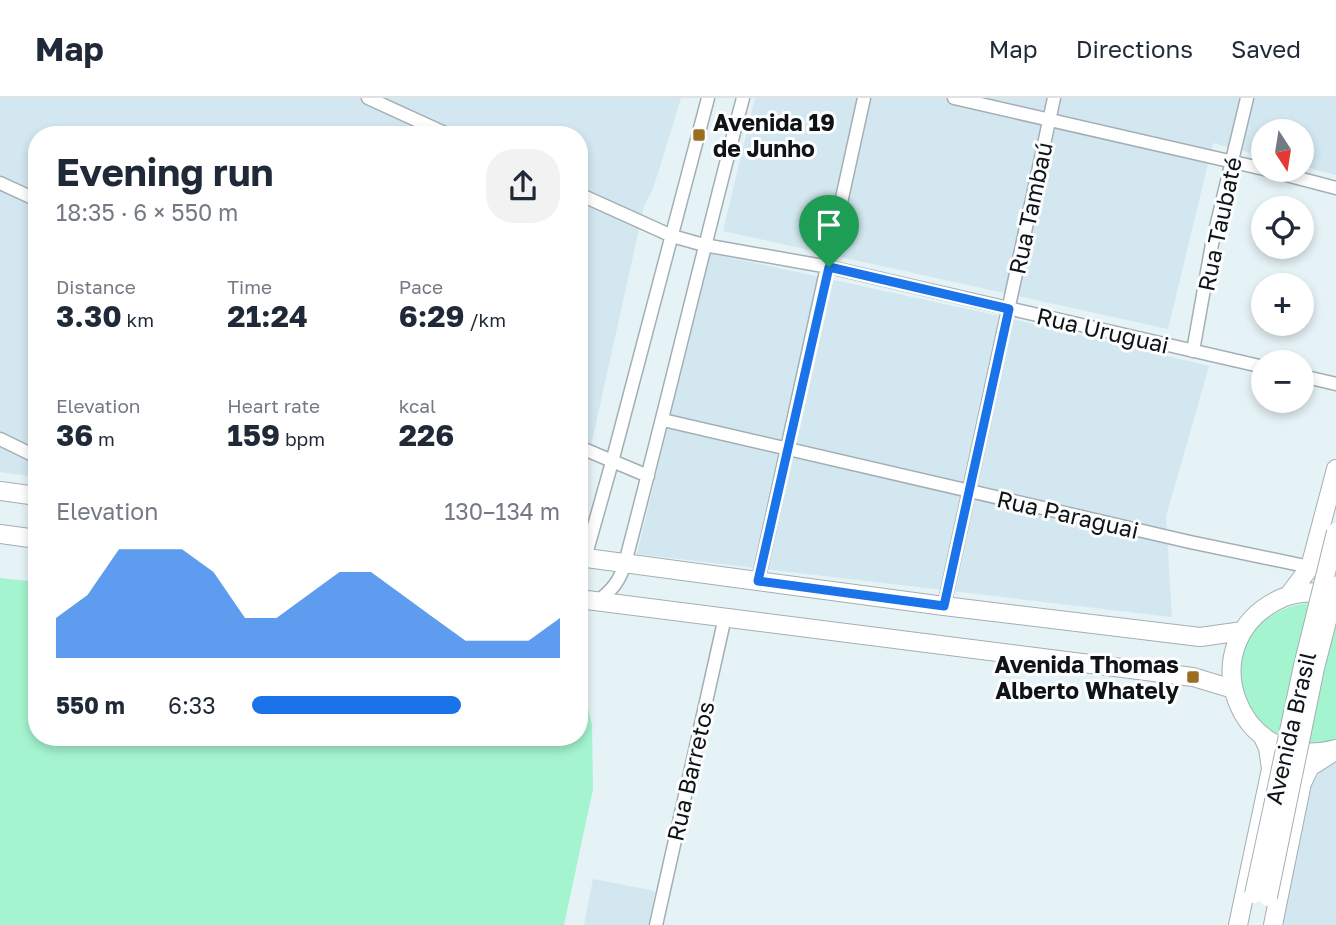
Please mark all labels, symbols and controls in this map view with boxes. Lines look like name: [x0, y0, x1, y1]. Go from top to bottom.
text: Map: [35, 29, 104, 68]
text: Map: [989, 34, 1038, 63]
text: Directions: [1076, 34, 1193, 63]
text: Saved: [1231, 34, 1301, 63]
place label: Avenida 19 de Junho: [713, 108, 835, 162]
north arrow: [1251, 119, 1314, 182]
map controls: [1251, 119, 1314, 413]
marker: Avenida 19 de Junho: [691, 127, 707, 143]
street label: Rua Tambaú: [1002, 139, 1058, 277]
text: Evening run: [56, 149, 274, 194]
button: share: [486, 149, 560, 223]
street label: Rua Taubaté: [1191, 154, 1247, 294]
pin: [799, 195, 859, 267]
button: locate: [1251, 196, 1314, 259]
text: 18:35 · 6 × 550 m: [56, 198, 238, 226]
icon: arrive: [810, 206, 848, 244]
button: +: [1251, 273, 1314, 336]
text: Distance: [56, 275, 136, 298]
text: Time: [227, 275, 272, 298]
text: Pace: [399, 275, 443, 298]
text: 3.30: [56, 298, 122, 334]
text: 21:24: [227, 298, 308, 334]
text: 6:29: [399, 298, 465, 334]
street label: Rua Uruguai: [1034, 301, 1172, 359]
text: km: [122, 308, 154, 331]
text: /km: [465, 308, 506, 331]
button: −: [1251, 350, 1314, 413]
text: Elevation: [56, 394, 141, 417]
text: Heart rate: [227, 394, 320, 417]
text: kcal: [399, 394, 436, 417]
text: 36: [56, 417, 93, 453]
text: 159: [227, 417, 280, 453]
text: 226: [399, 417, 454, 453]
text: m: [93, 427, 115, 450]
text: bpm: [280, 427, 325, 450]
street label: Rua Paraguai: [994, 484, 1142, 544]
text: Elevation: [56, 497, 158, 525]
text: 130–134 m: [444, 497, 560, 525]
street label: Avenida Brasil: [1259, 649, 1321, 807]
place label: Avenida Thomas Alberto Whately: [995, 650, 1179, 704]
marker: Avenida Thomas Alberto Whately: [1185, 669, 1201, 685]
text: 550 m: [56, 691, 125, 719]
text: 6:33: [168, 691, 216, 719]
street label: Rua Barretos: [660, 698, 720, 844]

